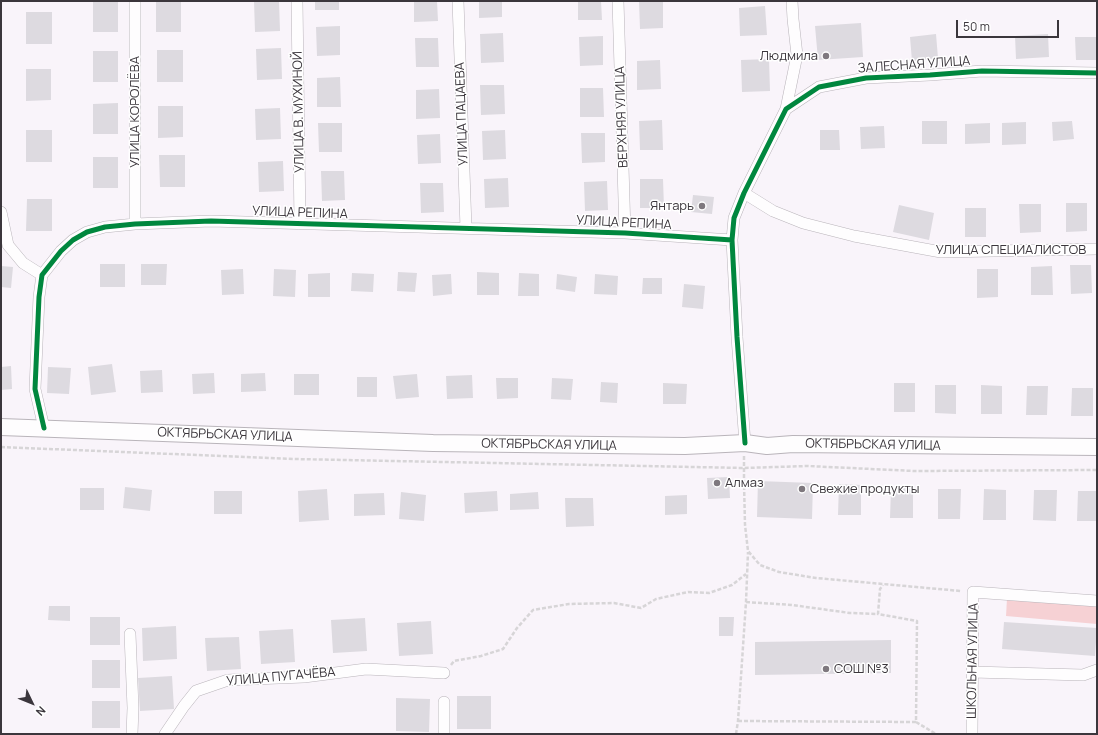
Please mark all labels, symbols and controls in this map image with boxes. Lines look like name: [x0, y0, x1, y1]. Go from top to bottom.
scale bar: [958, 12, 1061, 38]
text: 50 m: [963, 18, 990, 35]
place label: Людмила: [760, 48, 818, 64]
street label: УЛИЦА В. МУХИНОЙ: [290, 51, 308, 173]
marker: Людмила: [821, 51, 831, 61]
street label: ЗАЛЕСНАЯ УЛИЦА: [857, 53, 971, 77]
street label: УЛИЦА КОРОЛЁВА: [127, 56, 143, 168]
street label: УЛИЦА ПАЦАЕВА: [452, 62, 472, 166]
street label: ВЕРХНЯЯ УЛИЦА: [612, 66, 632, 168]
place label: Янтарь: [650, 198, 694, 214]
marker: Янтарь: [697, 201, 707, 211]
street label: УЛИЦА РЕПИНА: [252, 204, 348, 222]
street label: УЛИЦА РЕПИНА: [576, 213, 672, 233]
street label: УЛИЦА СПЕЦИАЛИСТОВ: [936, 242, 1086, 258]
street label: ОКТЯБРЬСКАЯ УЛИЦА: [157, 425, 293, 445]
street label: ОКТЯБРЬСКАЯ УЛИЦА: [481, 436, 617, 454]
street label: ОКТЯБРЬСКАЯ УЛИЦА: [805, 436, 941, 454]
place label: Алмаз: [725, 475, 764, 491]
marker: Алмаз: [712, 478, 722, 488]
place label: Свежие продукты: [810, 481, 919, 497]
marker: Свежие продукты: [797, 484, 807, 494]
street label: ШКОЛЬНАЯ УЛИЦА: [964, 603, 982, 719]
place label: СОШ №3: [834, 661, 889, 677]
street label: УЛИЦА ПУГАЧЁВА: [226, 664, 336, 690]
marker: СОШ №3: [821, 664, 831, 674]
north arrow: [12, 683, 52, 723]
text: N: [33, 704, 49, 720]

